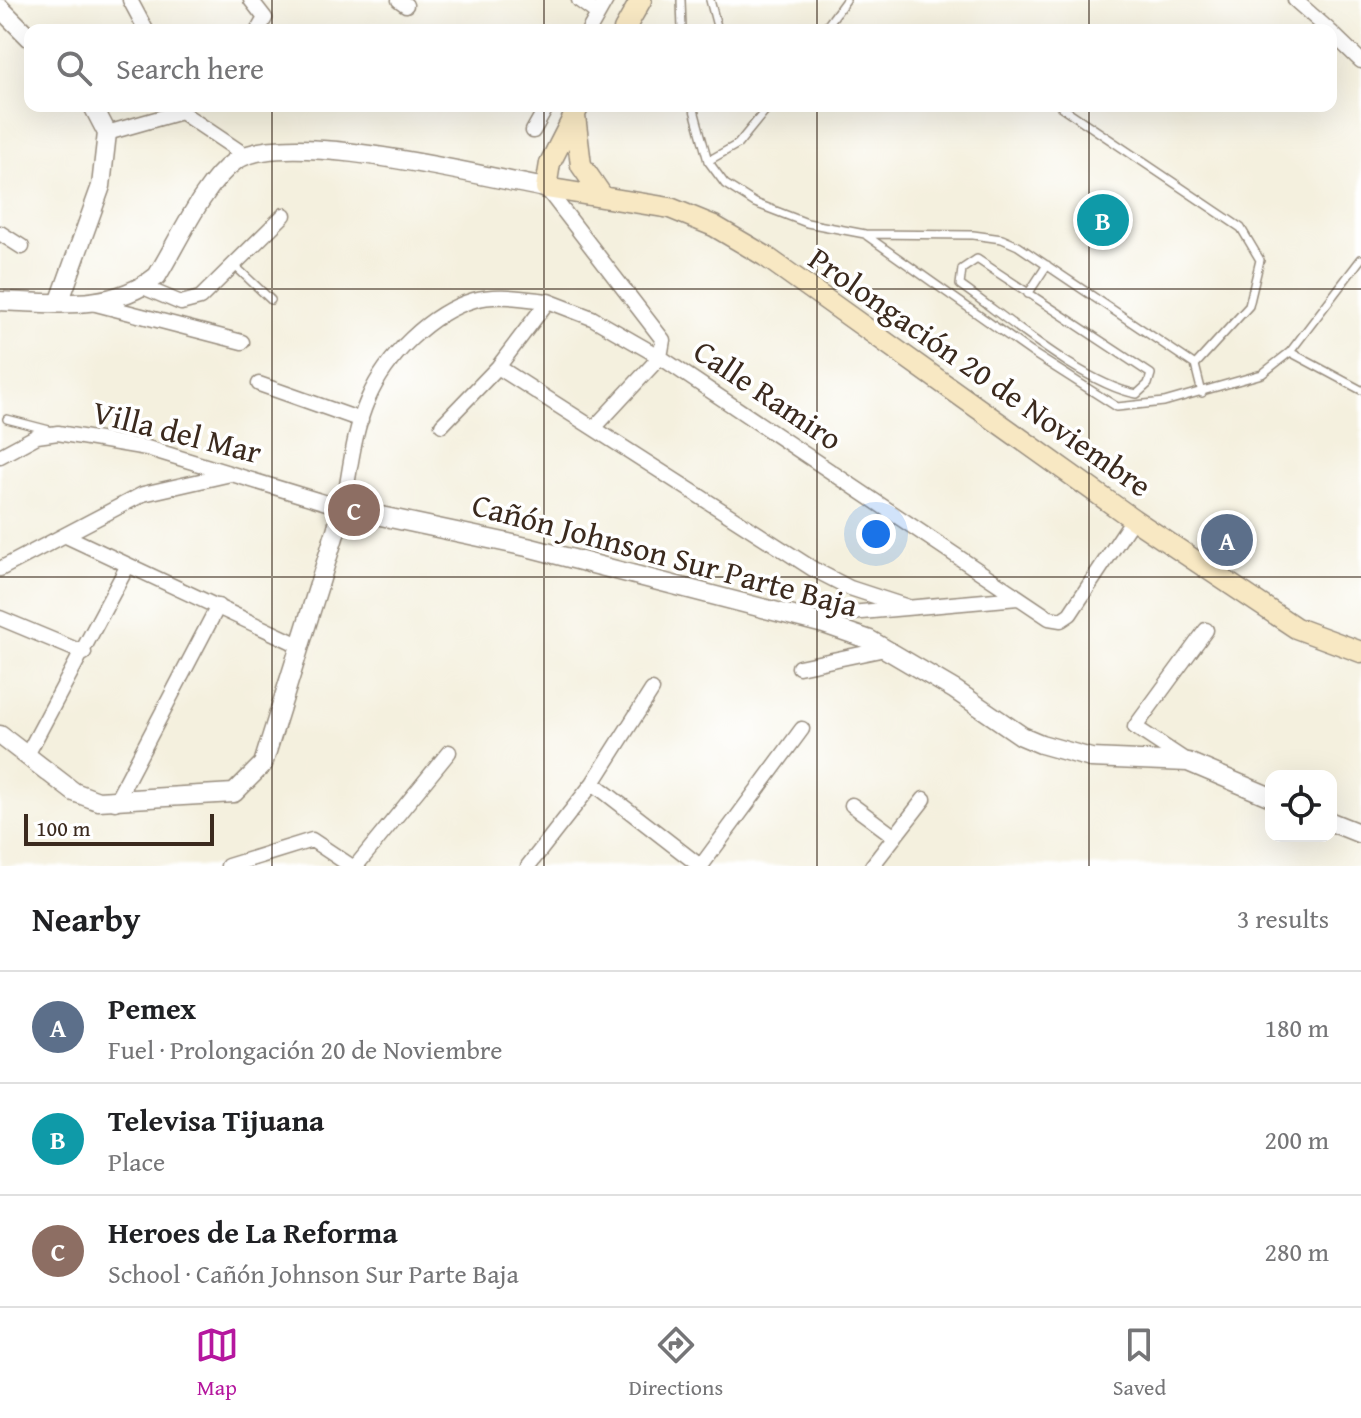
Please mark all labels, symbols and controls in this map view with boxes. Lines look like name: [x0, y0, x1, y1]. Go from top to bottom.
search box: [24, 24, 1337, 112]
icon: search: [52, 46, 96, 90]
text: Search here: [116, 46, 264, 90]
pin: B: [1077, 190, 1129, 250]
street label: Prolongación 20 de Noviembre: [799, 235, 1161, 508]
street label: Calle Ramiro: [685, 328, 852, 462]
street label: Villa del Mar: [88, 388, 267, 475]
pin: C: [328, 480, 380, 540]
street label: Cañón Johnson Sur Parte Baja: [467, 480, 863, 629]
pin: A: [1201, 510, 1253, 570]
your location: [856, 514, 896, 554]
map controls: [1265, 770, 1337, 842]
button: locate: [1265, 770, 1337, 842]
scale bar: [24, 810, 214, 846]
text: 100 m: [36, 812, 91, 844]
text: Nearby: [32, 894, 141, 943]
text: 3 results: [1237, 899, 1329, 938]
text: Pemex: [108, 986, 196, 1030]
text: A: [50, 1008, 66, 1047]
text: 180 m: [1264, 1008, 1329, 1047]
text: Fuel · Prolongación 20 de Noviembre: [108, 1030, 502, 1069]
text: Televisa Tijuana: [108, 1098, 325, 1142]
text: B: [50, 1120, 66, 1159]
text: 200 m: [1264, 1120, 1329, 1159]
text: Place: [108, 1142, 165, 1181]
text: Heroes de La Reforma: [108, 1210, 398, 1254]
text: C: [51, 1232, 65, 1271]
text: 280 m: [1264, 1232, 1329, 1271]
text: School · Cañón Johnson Sur Parte Baja: [108, 1254, 519, 1293]
tab: Map: [195, 1323, 239, 1403]
tab: Directions: [629, 1323, 723, 1403]
tab: Saved: [1113, 1323, 1166, 1403]

